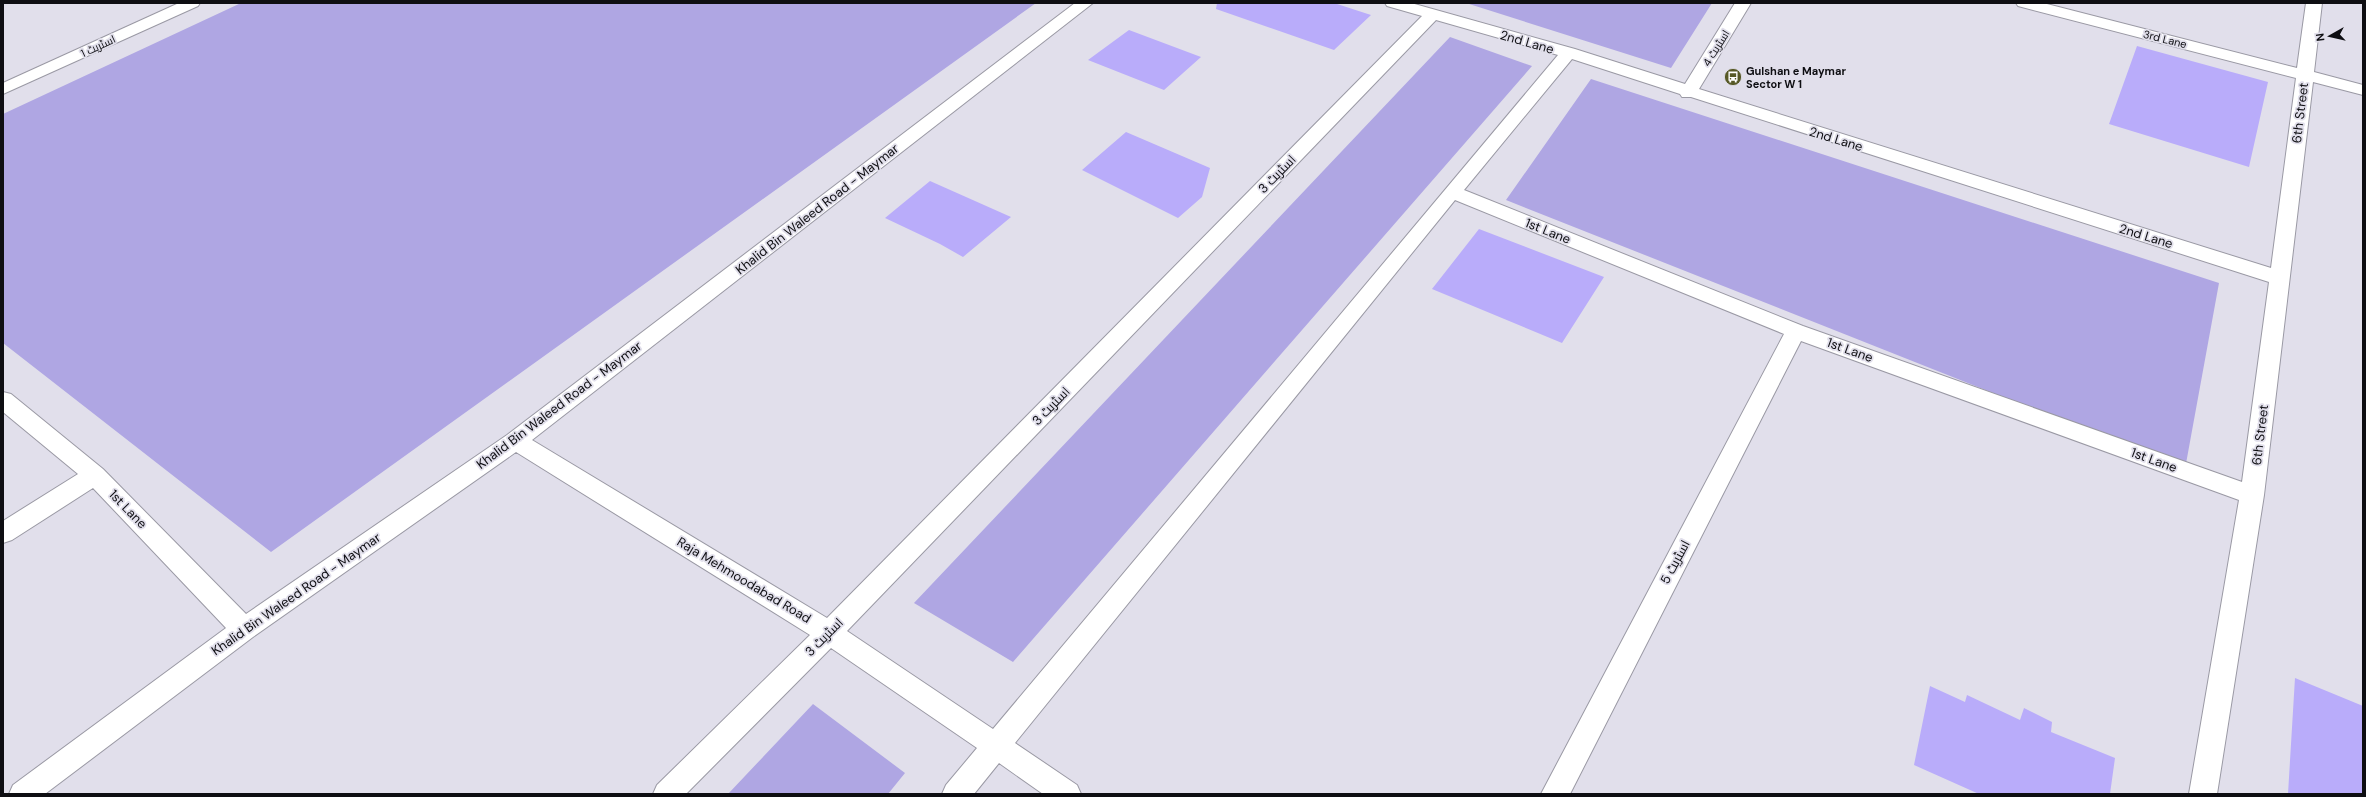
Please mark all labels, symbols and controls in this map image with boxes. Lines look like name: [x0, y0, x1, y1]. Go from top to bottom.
north arrow: [2310, 16, 2350, 56]
street label: 2nd Lane: [1498, 26, 1556, 58]
street label: اسٹریٹ 4: [1699, 27, 1733, 69]
street label: 3rd Lane: [2142, 27, 2188, 51]
street label: اسٹریٹ 1: [78, 32, 118, 60]
text: N: [2313, 32, 2328, 42]
place label: Gulshan e Maymar Sector W 1: [1746, 64, 1846, 91]
bus stop icon: Gulshan e Maymar Sector W 1: [1723, 67, 1743, 87]
street label: 6th Street: [2288, 82, 2312, 144]
street label: 2nd Lane: [1807, 123, 1865, 155]
street label: Khalid Bin Waleed Road - Maymar: [732, 140, 902, 278]
street label: اسٹریٹ 3: [1254, 151, 1300, 197]
street label: 1st Lane: [1523, 214, 1573, 248]
street label: 2nd Lane: [2117, 220, 2175, 252]
street label: 1st Lane: [1825, 334, 1875, 366]
street label: Khalid Bin Waleed Road - Maymar: [473, 337, 645, 473]
street label: اسٹریٹ 3: [1028, 383, 1074, 429]
street label: 6th Street: [2248, 404, 2272, 466]
street label: 1st Lane: [2129, 444, 2179, 476]
street label: 1st Lane: [105, 486, 151, 532]
street label: Khalid Bin Waleed Road - Maymar: [208, 529, 384, 659]
street label: Raja Mehmoodabad Road: [674, 533, 814, 627]
street label: اسٹریٹ 5: [1656, 537, 1694, 587]
street label: اسٹریٹ 3: [801, 614, 847, 660]

